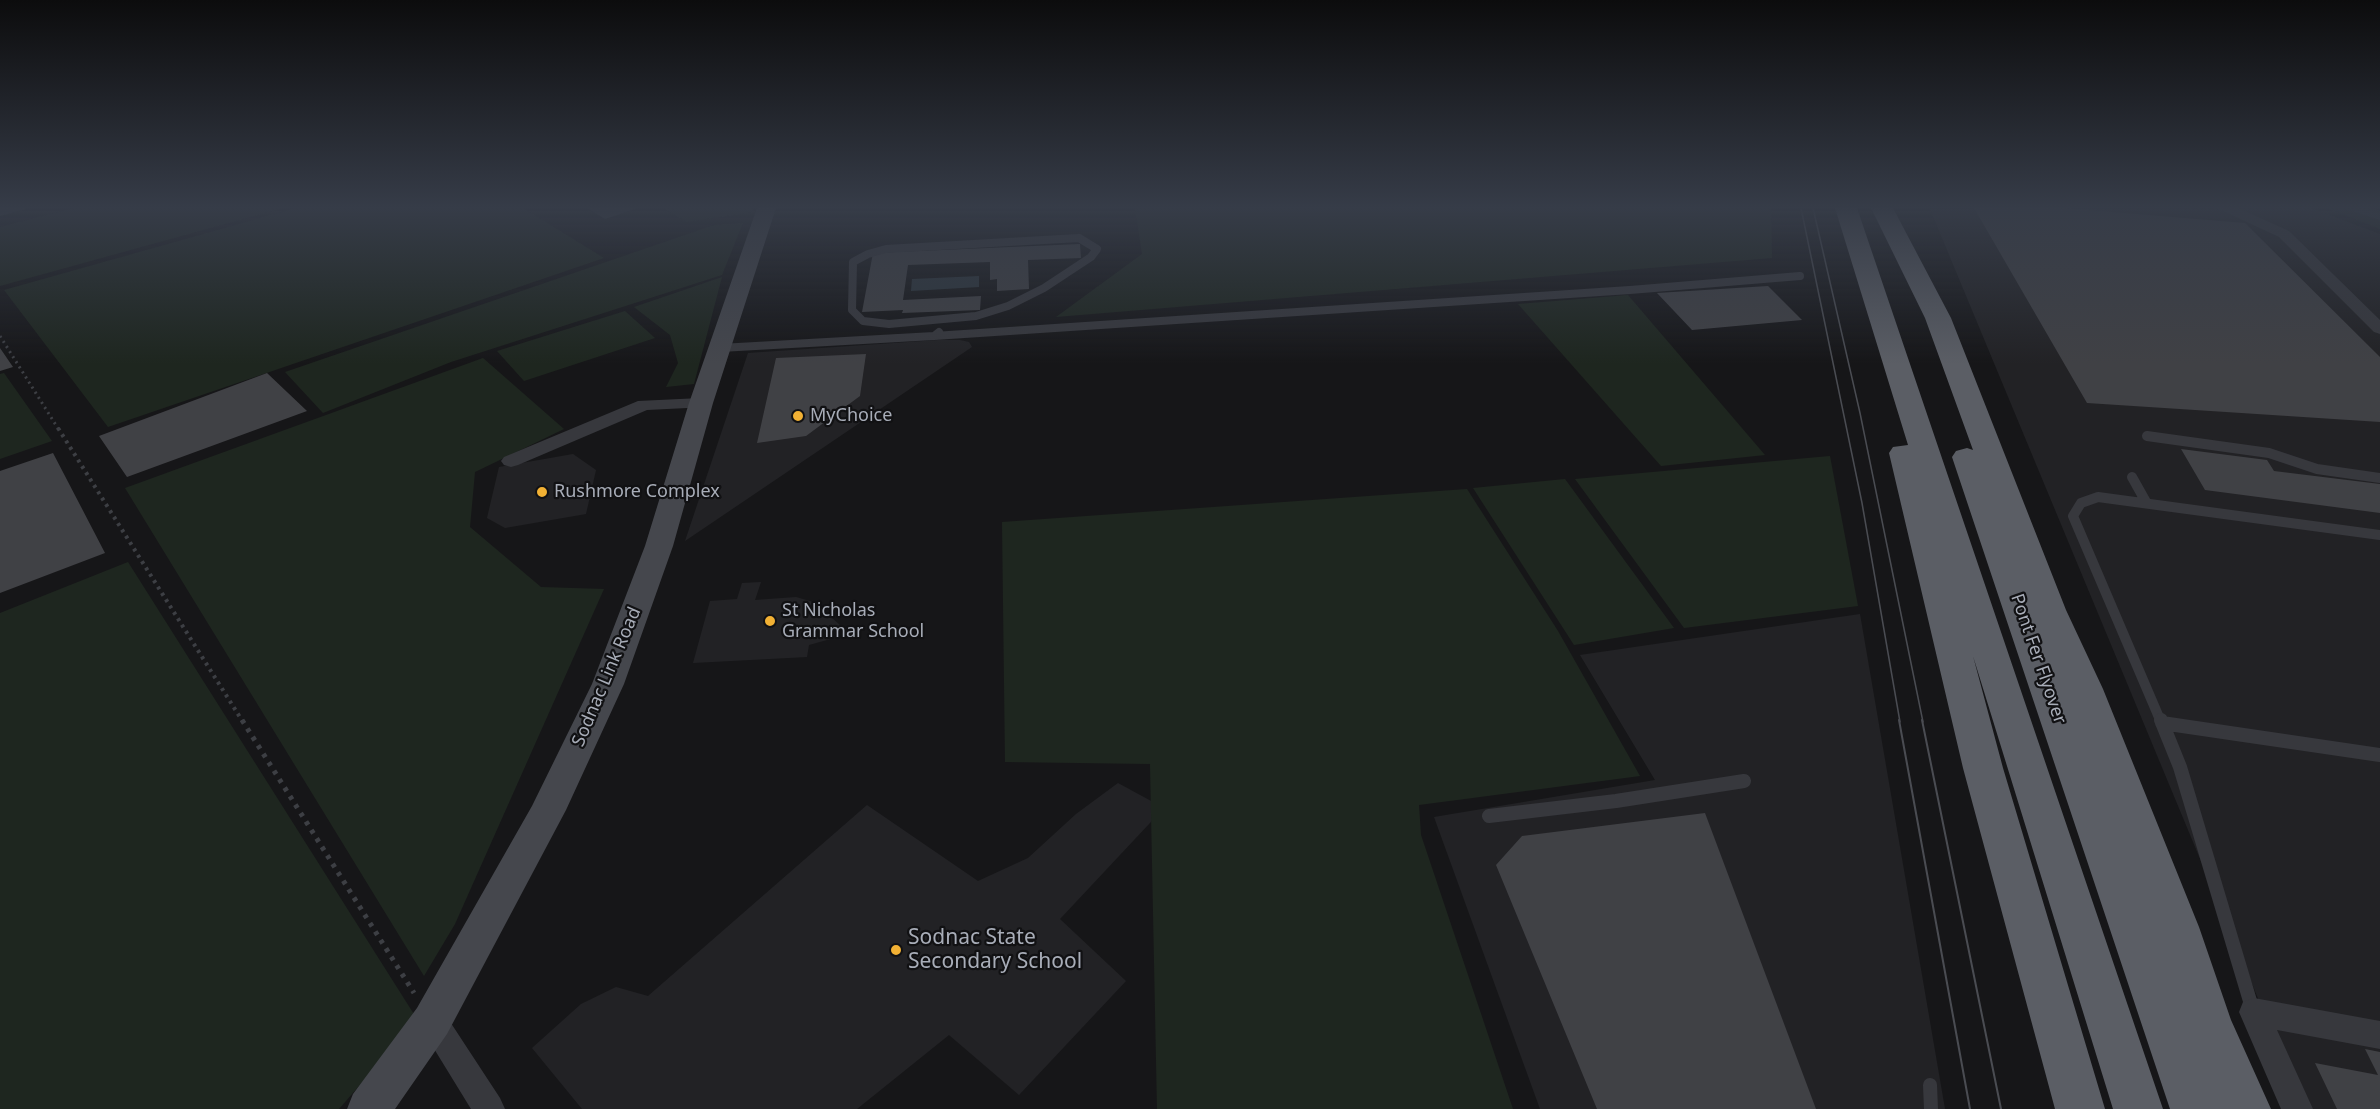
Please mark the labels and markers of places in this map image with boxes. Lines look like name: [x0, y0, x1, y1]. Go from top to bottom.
place label: MyChoice: [810, 405, 892, 427]
marker: MyChoice: [791, 409, 805, 423]
place label: Rushmore Complex: [554, 481, 720, 503]
marker: Rushmore Complex: [535, 485, 549, 499]
place label: St Nicholas Grammar School: [782, 600, 924, 642]
marker: St Nicholas Grammar School: [763, 614, 777, 628]
place label: Sodnac State Secondary School: [908, 925, 1082, 975]
marker: Sodnac State Secondary School: [889, 943, 903, 957]

